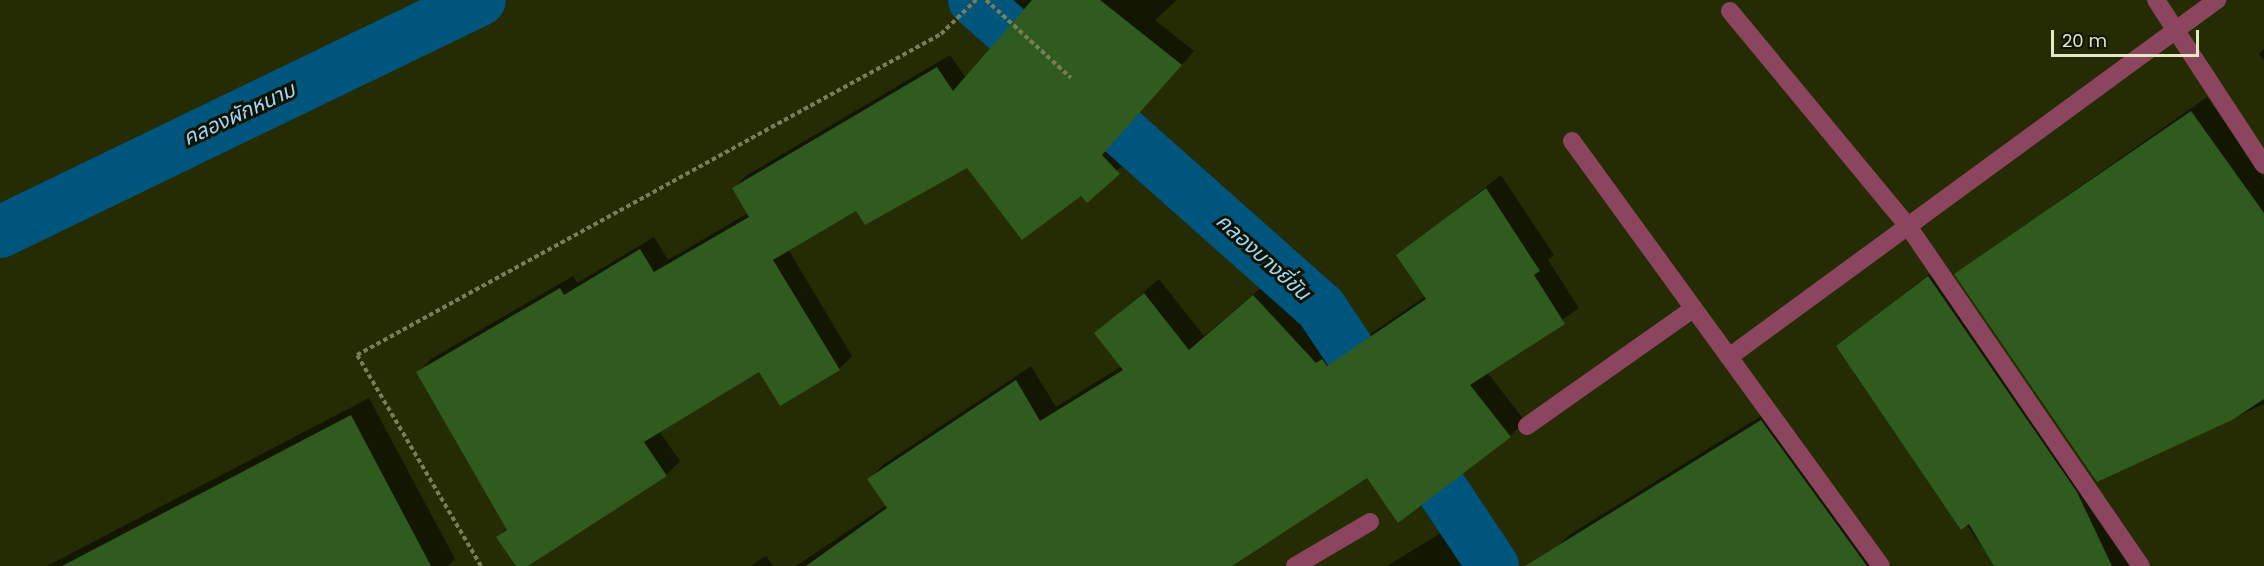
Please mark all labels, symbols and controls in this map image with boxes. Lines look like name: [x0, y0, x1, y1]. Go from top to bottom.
scale bar: [2054, 18, 2202, 56]
text: 20 m: [2062, 28, 2107, 53]
water label: คลองผักหนาม: [179, 77, 299, 151]
water label: คลองบางยี่ขัน: [1211, 208, 1315, 306]

